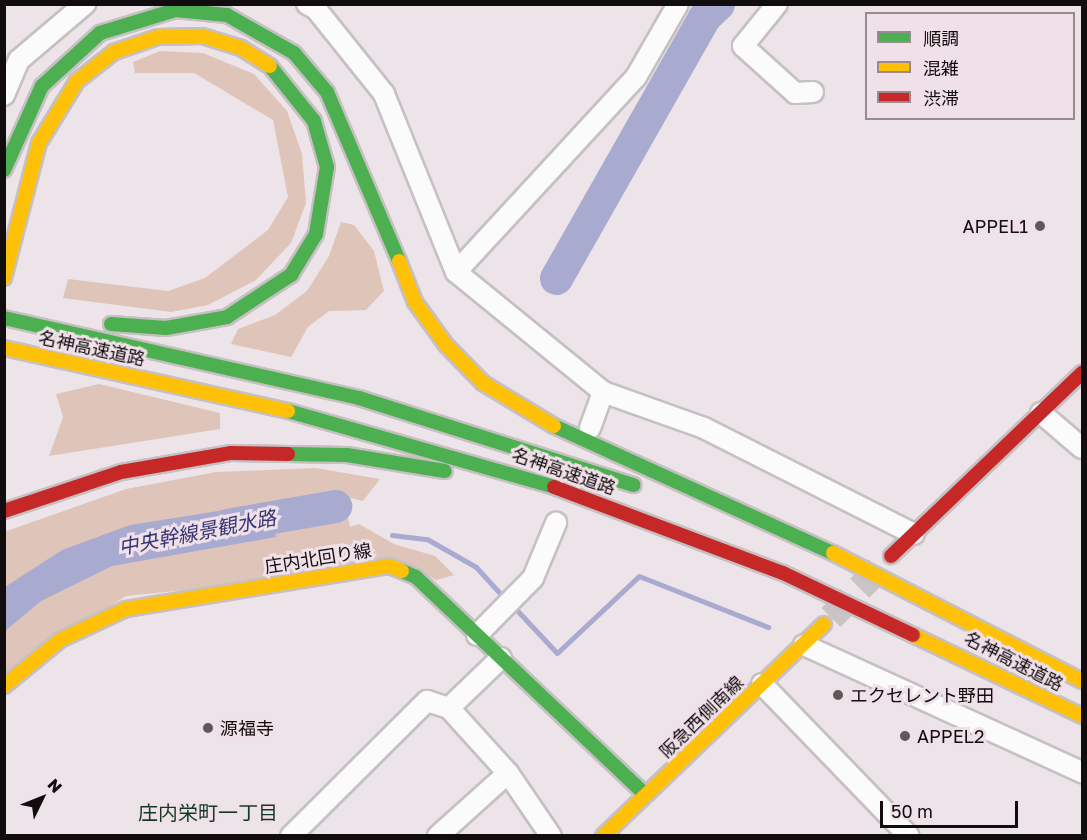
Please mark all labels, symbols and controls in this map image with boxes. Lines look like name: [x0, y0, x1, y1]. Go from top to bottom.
legend: [865, 12, 1075, 120]
text: 順調: [923, 27, 959, 49]
text: 混雑: [923, 57, 959, 79]
text: 渋滞: [923, 87, 959, 109]
place label: APPEL1: [962, 215, 1028, 237]
marker: APPEL1: [1033, 219, 1047, 233]
street label: 名神高速道路: [37, 326, 147, 370]
street label: 名神高速道路: [509, 443, 619, 499]
water label: 中央幹線景観水路: [116, 505, 278, 559]
street label: 庄内北回り線: [263, 539, 373, 577]
street label: 名神高速道路: [961, 627, 1067, 695]
street label: 阪急西側南線: [655, 672, 747, 762]
place label: エクセレント野田: [850, 684, 994, 706]
marker: エクセレント野田: [831, 688, 845, 702]
place label: 源福寺: [220, 717, 274, 739]
marker: 源福寺: [201, 721, 215, 735]
place label: APPEL2: [917, 725, 984, 747]
marker: APPEL2: [898, 729, 912, 743]
north arrow: [12, 768, 72, 828]
text: N: [44, 774, 67, 797]
scale bar: [883, 789, 1021, 827]
district label: 庄内栄町一丁目: [138, 800, 278, 824]
text: 50 m: [891, 800, 933, 822]

